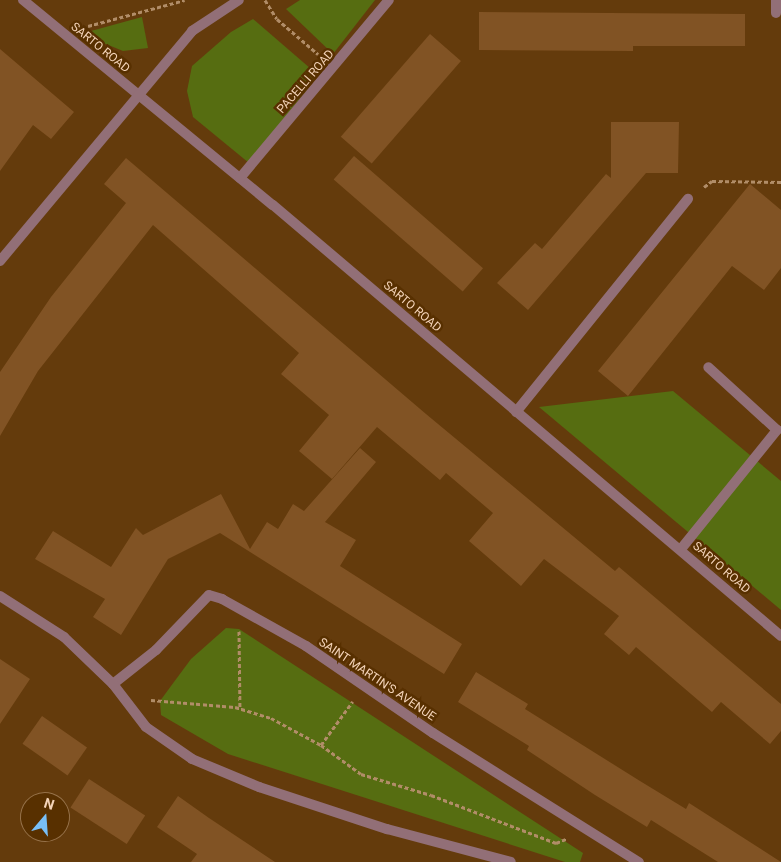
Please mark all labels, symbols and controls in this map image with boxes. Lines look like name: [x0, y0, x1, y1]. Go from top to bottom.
street label: SARTO ROAD: [68, 20, 132, 76]
street label: PACELLI ROAD: [274, 47, 338, 117]
street label: SARTO ROAD: [380, 279, 444, 335]
street label: SARTO ROAD: [689, 539, 753, 597]
street label: SAINT MARTIN'S AVENUE: [316, 635, 438, 725]
north arrow: [20, 792, 70, 842]
text: N: [42, 795, 56, 813]

